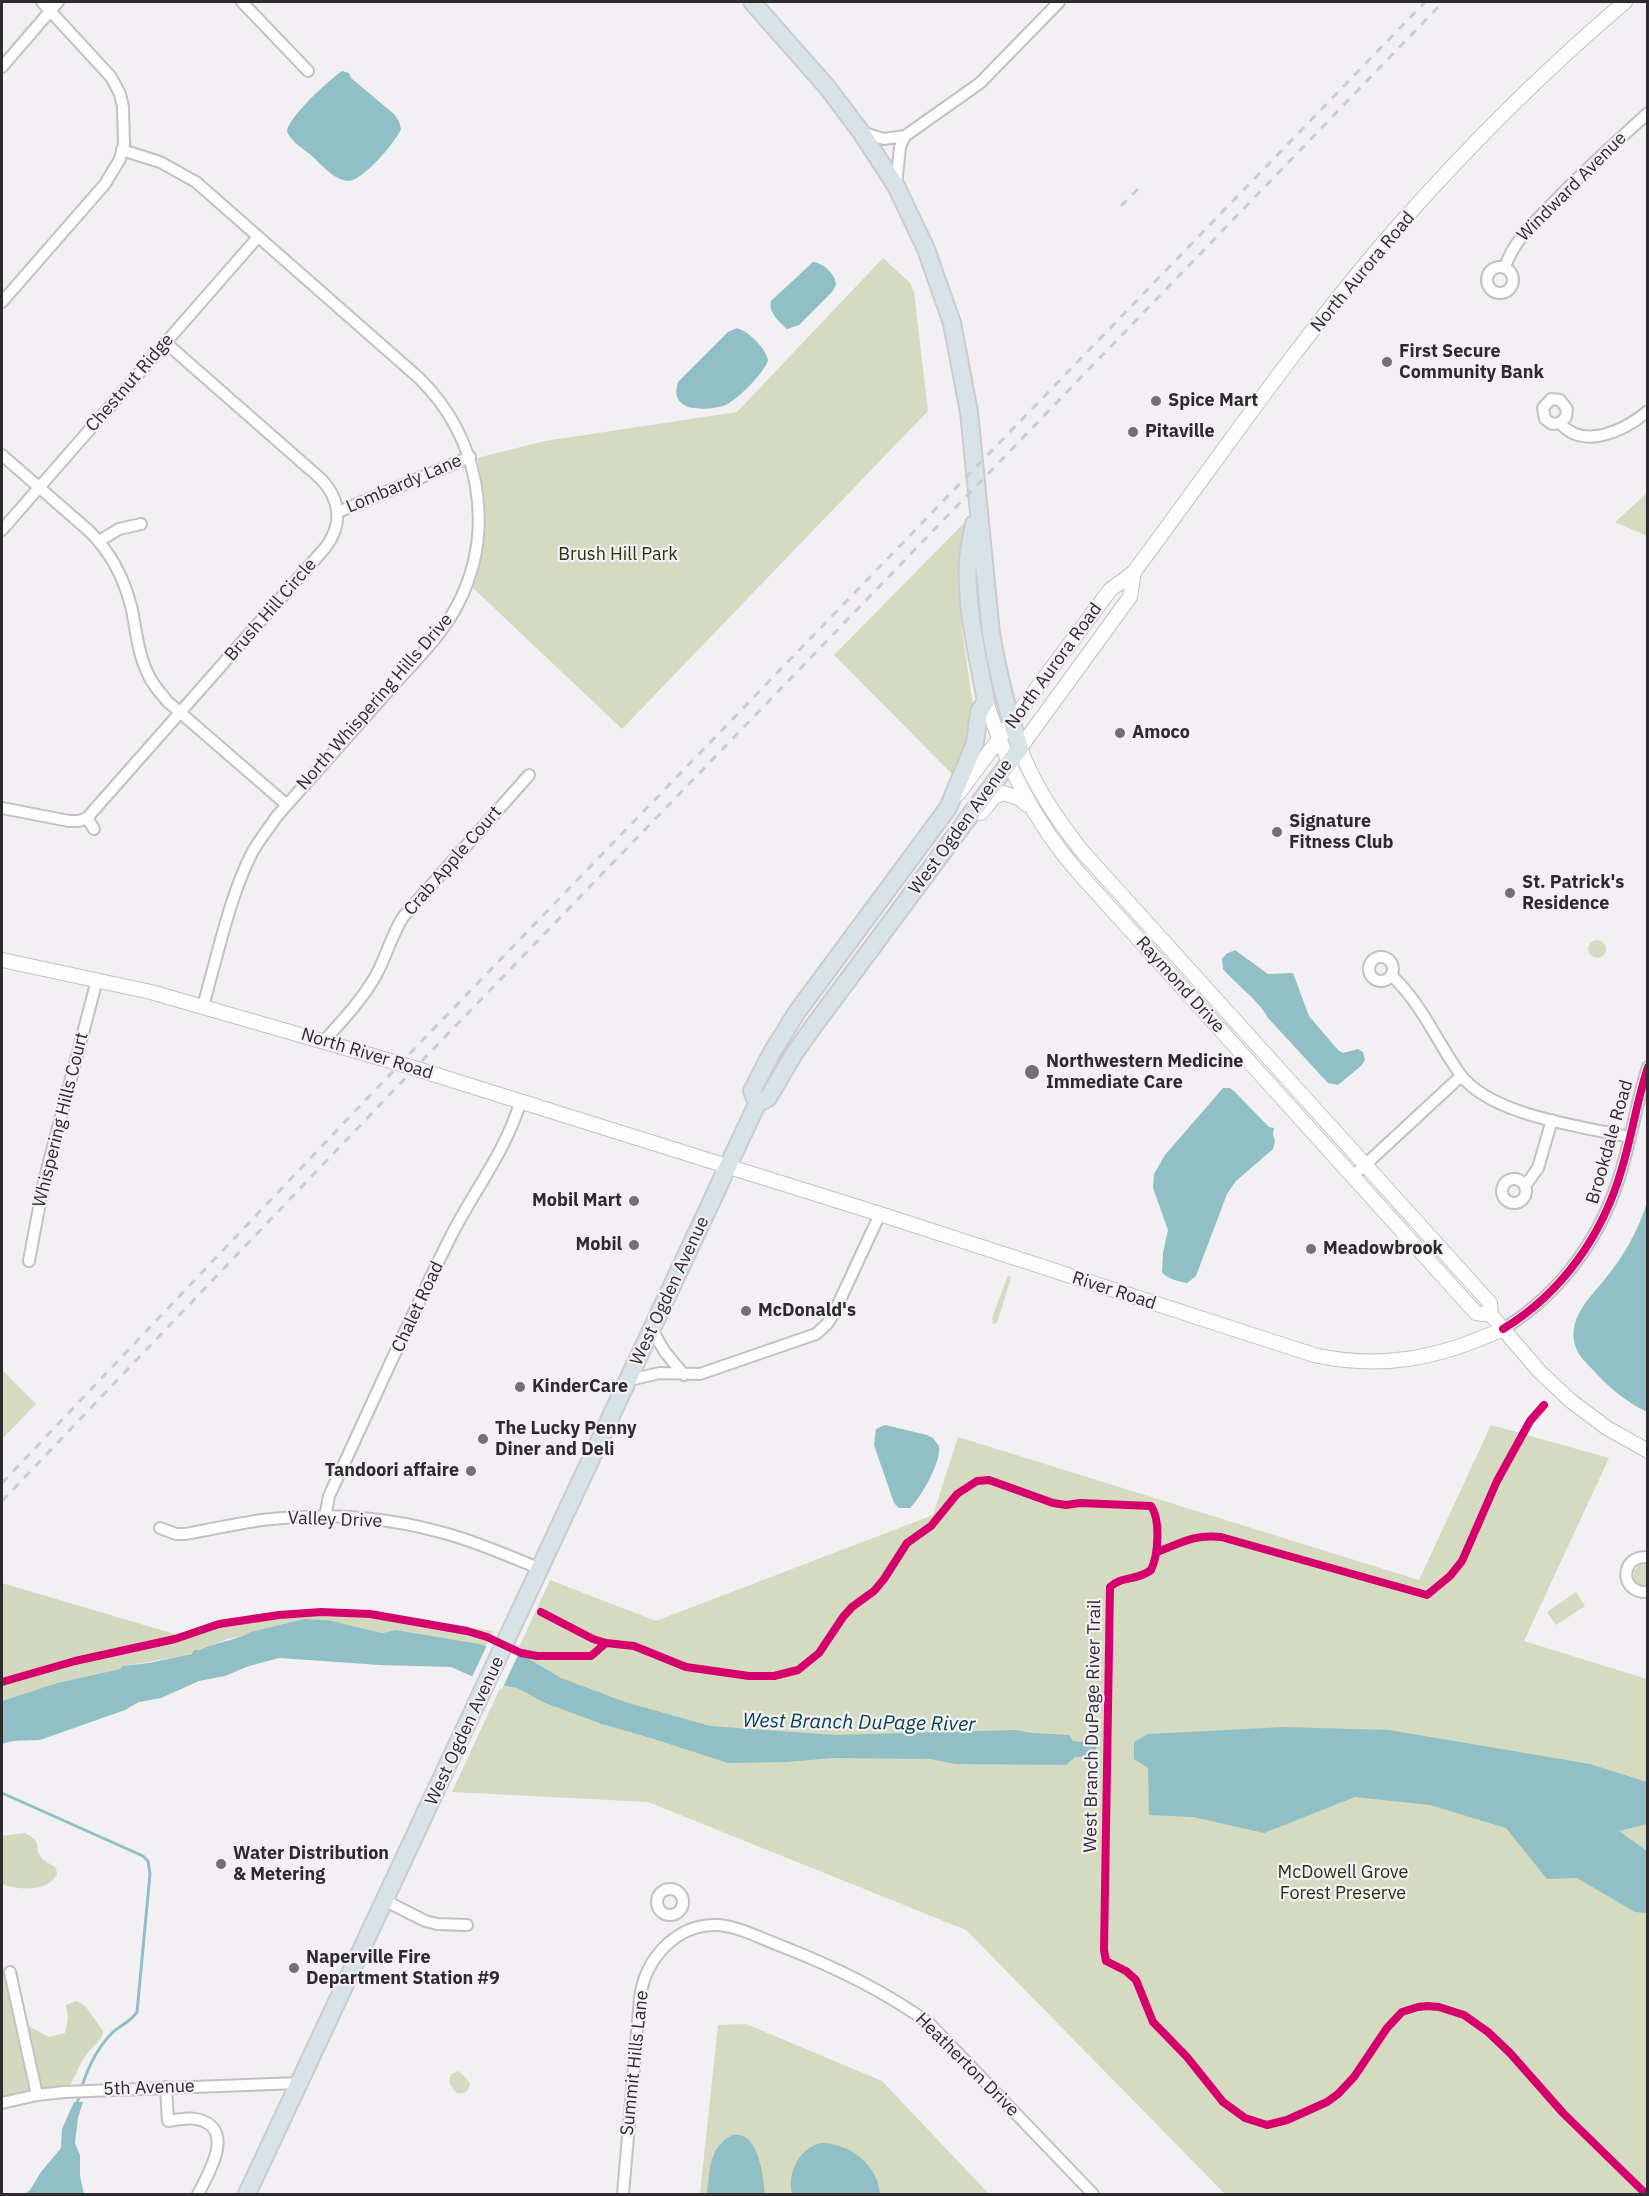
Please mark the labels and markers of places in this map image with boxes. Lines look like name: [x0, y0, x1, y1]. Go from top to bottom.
place label: First Secure Community Bank: [1399, 341, 1544, 384]
marker: First Secure Community Bank: [1380, 355, 1394, 369]
place label: Spice Mart: [1168, 390, 1258, 412]
marker: Spice Mart: [1149, 394, 1163, 408]
place label: Pitaville: [1145, 421, 1215, 443]
marker: Pitaville: [1126, 425, 1140, 439]
place label: Amoco: [1132, 722, 1190, 744]
marker: Amoco: [1113, 726, 1127, 740]
place label: Signature Fitness Club: [1289, 811, 1394, 854]
marker: Signature Fitness Club: [1270, 825, 1284, 839]
place label: St. Patrick's Residence: [1522, 872, 1624, 914]
marker: St. Patrick's Residence: [1503, 886, 1517, 900]
place label: Northwestern Medicine Immediate Care: [1046, 1051, 1243, 1094]
marker: Northwestern Medicine Immediate Care: [1023, 1063, 1041, 1081]
place label: Mobil Mart: [532, 1190, 622, 1212]
marker: Mobil Mart: [627, 1194, 641, 1208]
place label: Mobil: [576, 1234, 622, 1256]
marker: Mobil: [627, 1238, 641, 1252]
place label: Meadowbrook: [1323, 1238, 1443, 1260]
marker: Meadowbrook: [1304, 1242, 1318, 1256]
place label: McDonald's: [758, 1300, 856, 1322]
marker: McDonald's: [739, 1304, 753, 1318]
place label: KinderCare: [532, 1376, 628, 1398]
marker: KinderCare: [513, 1380, 527, 1394]
place label: The Lucky Penny Diner and Deli: [495, 1418, 637, 1460]
marker: The Lucky Penny Diner and Deli: [476, 1432, 490, 1446]
place label: Tandoori affaire: [325, 1460, 459, 1482]
marker: Tandoori affaire: [464, 1464, 478, 1478]
place label: Water Distribution & Metering: [233, 1843, 389, 1886]
marker: Water Distribution & Metering: [214, 1857, 228, 1871]
place label: Naperville Fire Department Station #9: [306, 1947, 500, 1990]
marker: Naperville Fire Department Station #9: [287, 1961, 301, 1975]

